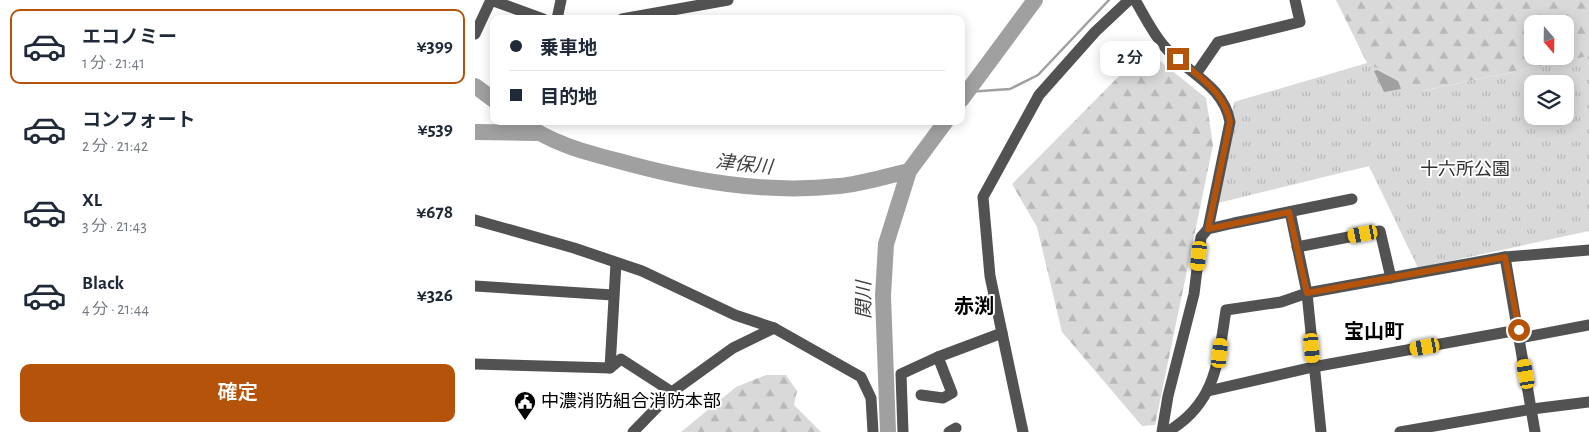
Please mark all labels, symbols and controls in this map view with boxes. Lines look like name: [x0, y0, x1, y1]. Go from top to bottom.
north arrow: [1524, 15, 1574, 65]
map controls: [1524, 15, 1574, 125]
icon: car: [22, 24, 67, 69]
text: エコノミー: [82, 28, 177, 47]
text: ¥399: [416, 37, 453, 56]
text: 乗車地: [540, 39, 597, 58]
callout: 2 分: [1101, 42, 1161, 76]
route end: [1167, 48, 1189, 70]
text: 2 分: [1117, 50, 1143, 66]
text: 1 分 · 21:41: [82, 55, 145, 71]
button: layers: [1524, 75, 1574, 125]
text: 目的地: [540, 88, 597, 107]
icon: car: [22, 107, 67, 152]
text: コンフォート: [82, 111, 195, 130]
text: ¥539: [417, 120, 453, 139]
text: 2 分 · 21:42: [82, 138, 148, 154]
water label: 津保川: [715, 152, 775, 178]
park label: 十六所公園: [1420, 160, 1510, 179]
icon: car: [22, 190, 67, 235]
text: XL: [82, 191, 102, 210]
text: ¥678: [416, 203, 453, 222]
text: 3 分 · 21:43: [82, 218, 147, 234]
car: [1346, 224, 1379, 244]
car: [1189, 240, 1208, 272]
icon: car: [22, 273, 67, 318]
text: Black: [82, 274, 124, 293]
water label: 関川: [854, 279, 874, 319]
text: ¥326: [417, 286, 453, 305]
district label: 赤渕: [954, 295, 994, 317]
text: 4 分 · 21:44: [82, 301, 149, 317]
route start: [1508, 319, 1530, 341]
district label: 宝山町: [1344, 321, 1404, 342]
car: [1303, 332, 1320, 364]
car: [1210, 337, 1229, 369]
car: [1408, 337, 1441, 357]
car: [1516, 358, 1535, 390]
button: 確定: [20, 364, 455, 422]
public building icon: 中濃消防組合消防本部: [513, 390, 537, 421]
place label: 中濃消防組合消防本部: [541, 391, 721, 411]

